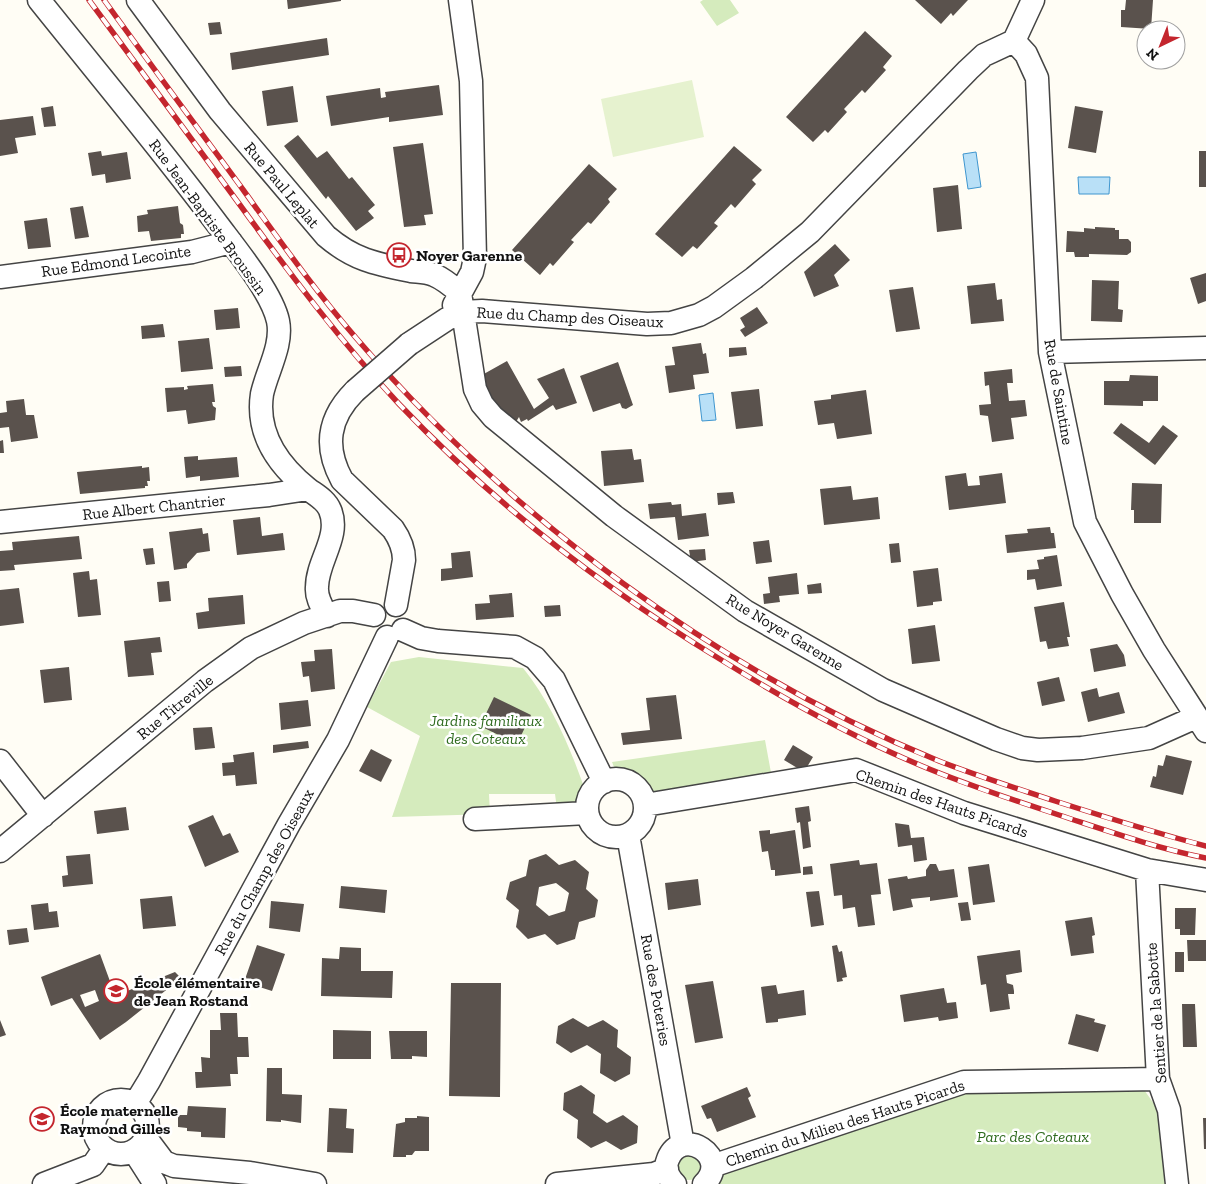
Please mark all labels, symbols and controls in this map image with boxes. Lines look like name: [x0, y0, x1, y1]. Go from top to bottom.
north arrow: [1136, 20, 1186, 70]
text: N: [1143, 44, 1162, 64]
street label: Rue Jean-Baptiste Broussin: [145, 135, 271, 299]
street label: Rue Paul Leplat: [240, 138, 324, 232]
street label: Rue Edmond Lecointe: [40, 241, 192, 281]
bus stop icon: Noyer Garenne: [386, 242, 412, 268]
place label: Noyer Garenne: [416, 246, 522, 265]
street label: Rue du Champ des Oiseaux: [476, 303, 664, 331]
street label: Rue de Saintine: [1040, 338, 1078, 446]
street label: Rue Albert Chantrier: [81, 490, 227, 524]
street label: Rue Noyer Garenne: [723, 589, 847, 675]
street label: Rue Titreville: [133, 670, 217, 744]
park label: Jardins familiaux des Coteaux: [429, 711, 543, 748]
street label: Chemin des Hauts Picards: [853, 764, 1031, 842]
street label: Rue du Champ des Oiseaux: [210, 786, 318, 958]
street label: Rue des Poteries: [637, 933, 675, 1047]
street label: Sentier de la Sabotte: [1142, 942, 1170, 1084]
place label: École élémentaire de Jean Rostand: [134, 973, 260, 1010]
school or university icon: École élémentaire de Jean Rostand: [103, 978, 129, 1004]
street label: Chemin du Milieu des Hauts Picards: [723, 1075, 967, 1171]
place label: École maternelle Raymond Gilles: [60, 1101, 178, 1138]
school or university icon: École maternelle Raymond Gilles: [29, 1106, 55, 1132]
park label: Parc des Coteaux: [977, 1127, 1090, 1146]

